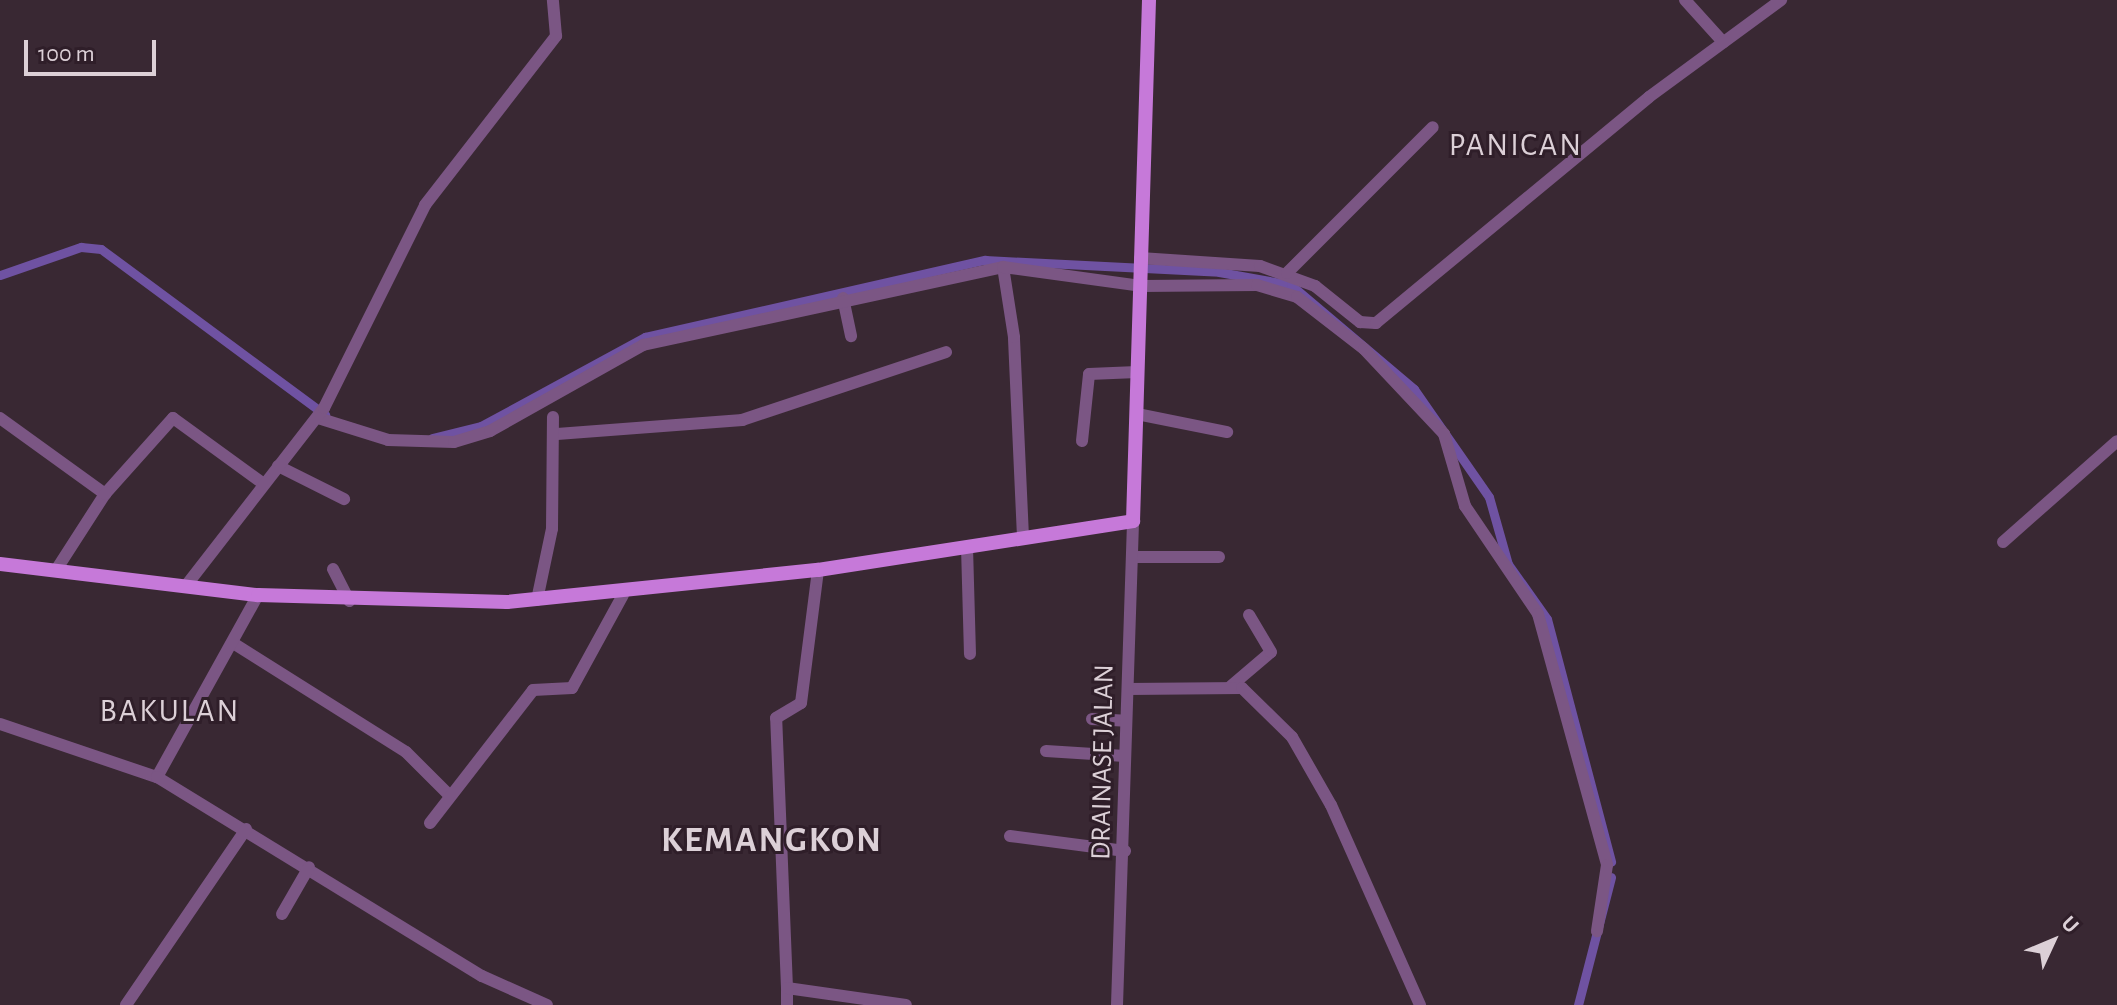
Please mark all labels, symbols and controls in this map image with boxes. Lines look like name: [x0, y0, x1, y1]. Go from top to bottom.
scale bar: [28, 24, 160, 74]
text: 100 m: [38, 42, 95, 66]
district label: PANICAN: [1449, 126, 1583, 164]
street label: DRAINASE JALAN: [1084, 664, 1122, 860]
district label: BAKULAN: [100, 692, 240, 730]
district label: KEMANGKON: [661, 819, 883, 863]
north arrow: [2013, 901, 2093, 981]
text: U: [2057, 912, 2083, 937]

